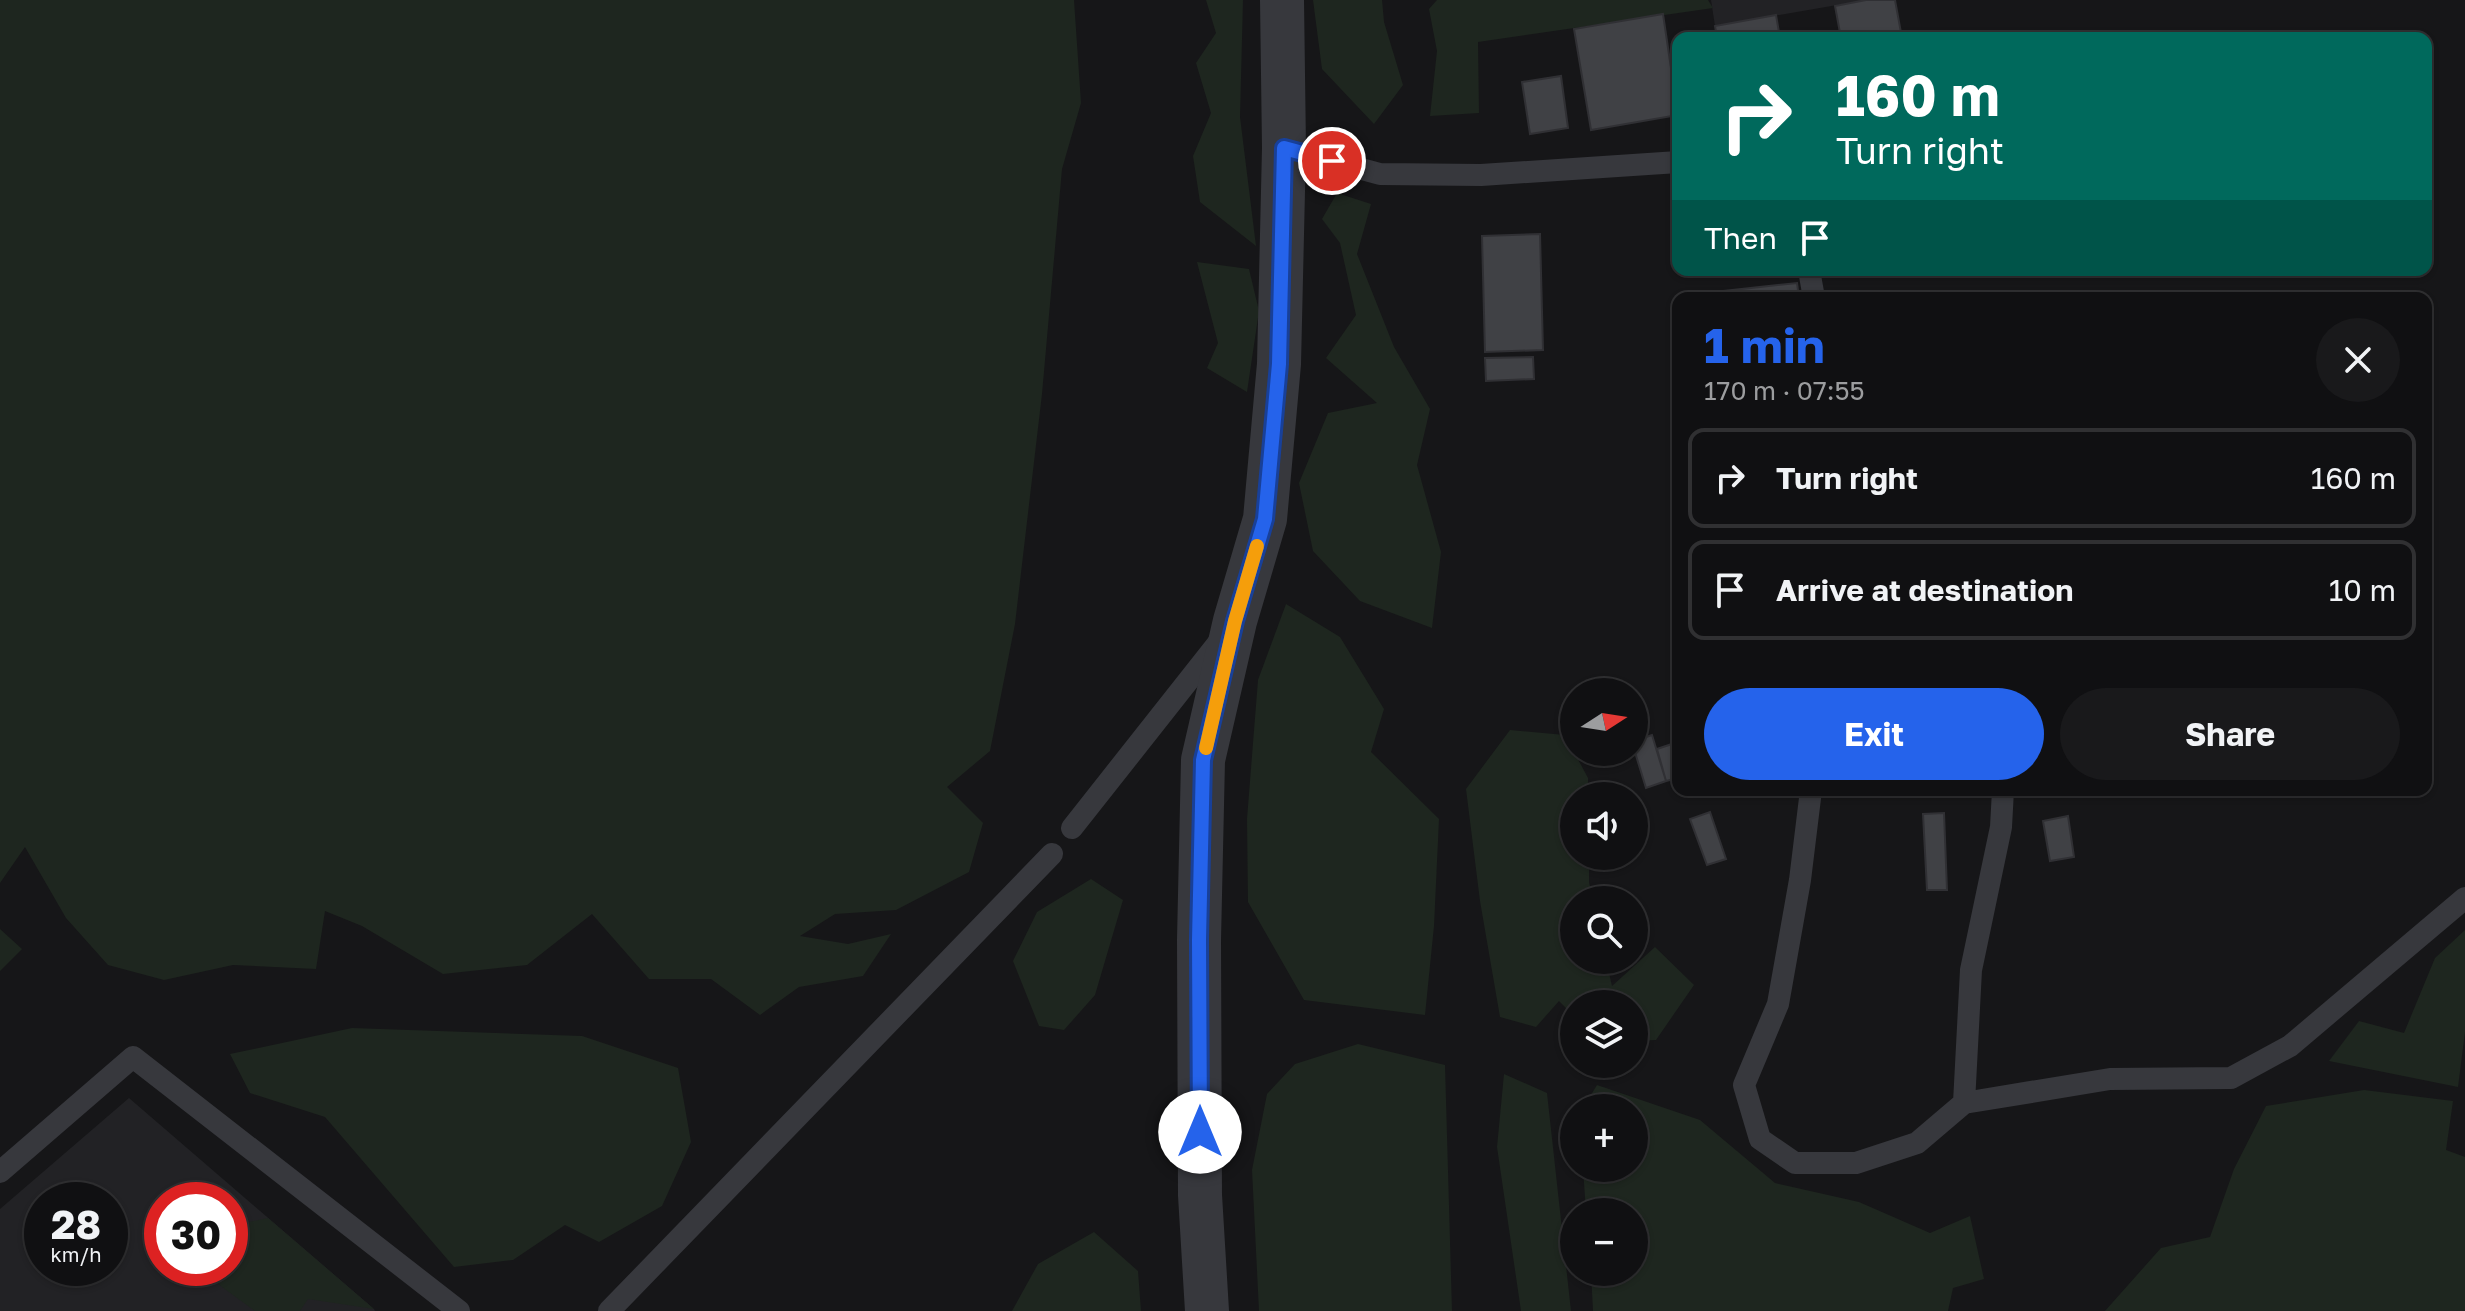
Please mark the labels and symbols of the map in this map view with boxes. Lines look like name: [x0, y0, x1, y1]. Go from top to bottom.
pin: [1298, 127, 1366, 195]
north arrow: [1560, 678, 1648, 766]
position arrow: [1158, 1090, 1242, 1174]
speed limit sign: 30: [144, 1182, 248, 1286]

